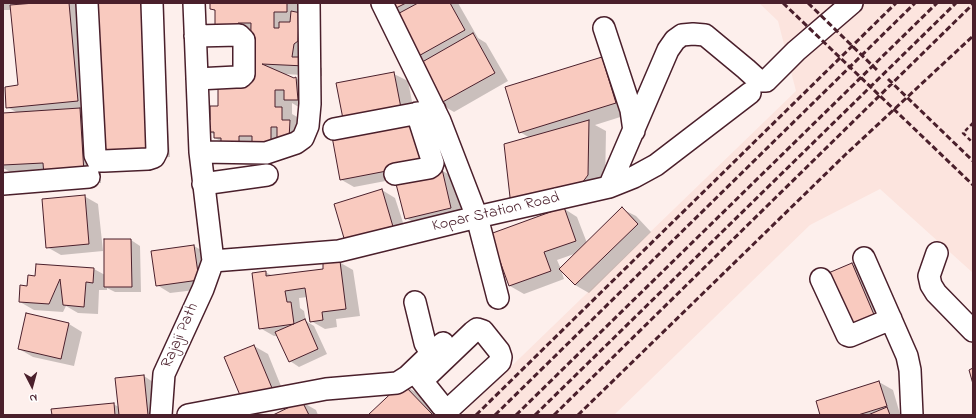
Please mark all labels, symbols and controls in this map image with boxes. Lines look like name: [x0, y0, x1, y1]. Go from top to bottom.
street label: Kopar Station Road: [431, 189, 561, 237]
street label: Rajaji Path: [158, 300, 204, 372]
north arrow: [12, 366, 52, 406]
text: N: [29, 390, 38, 406]

